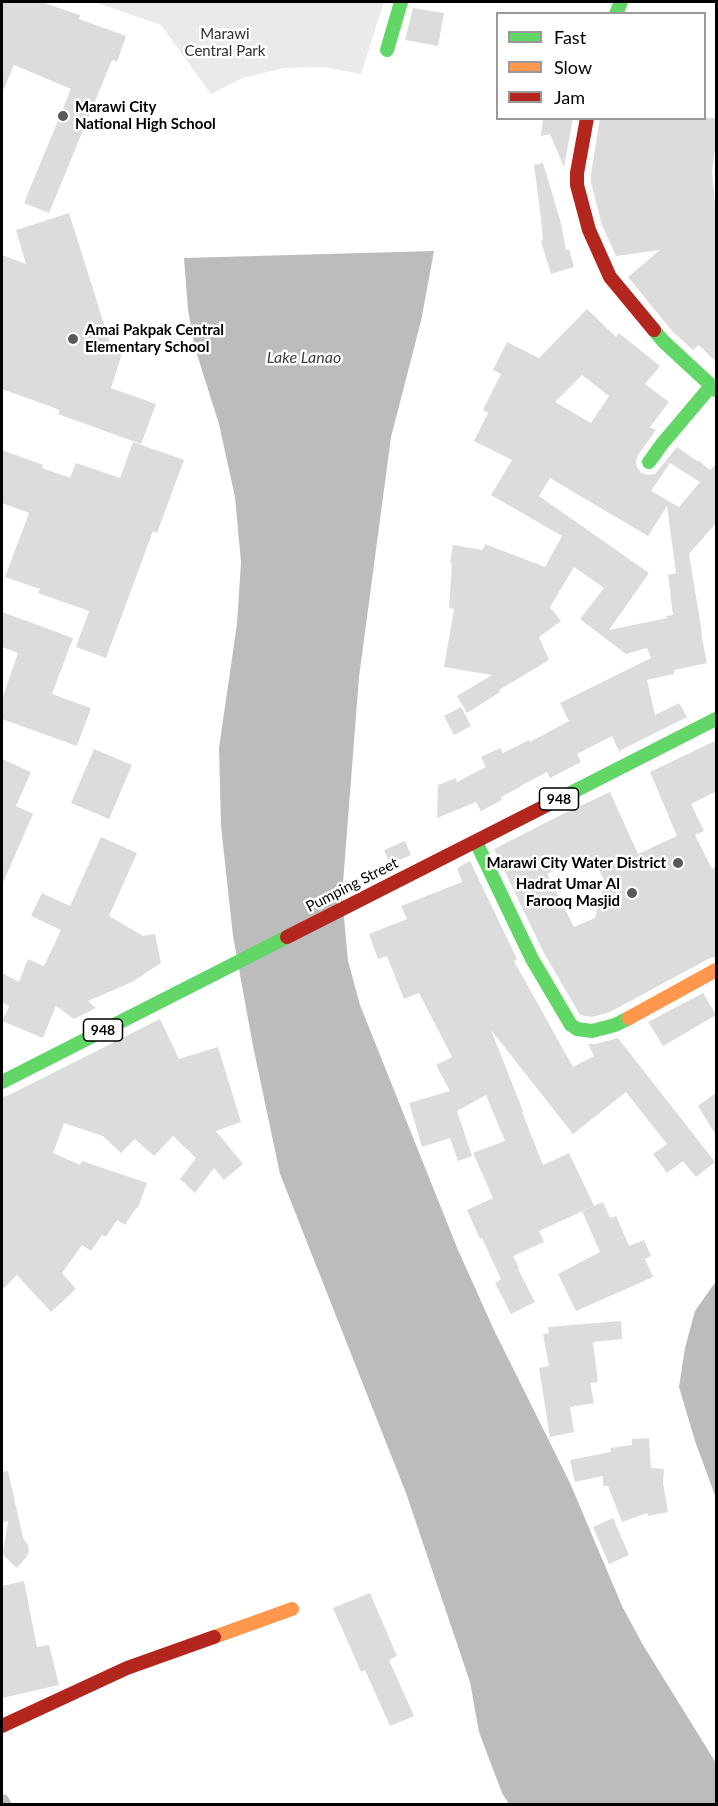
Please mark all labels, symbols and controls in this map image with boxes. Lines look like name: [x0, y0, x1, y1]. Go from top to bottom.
legend: [496, 12, 706, 120]
park label: Marawi Central Park: [185, 25, 265, 60]
text: Fast: [554, 26, 586, 48]
text: Slow: [554, 56, 592, 78]
text: Jam: [554, 86, 585, 108]
place label: Marawi City National High School: [75, 98, 216, 133]
marker: Marawi City National High School: [56, 109, 70, 123]
place label: Amai Pakpak Central Elementary School: [85, 321, 224, 356]
marker: Amai Pakpak Central Elementary School: [66, 332, 80, 346]
water label: Lake Lanao: [267, 348, 341, 368]
road number: 948: [540, 788, 578, 810]
street label: Pumping Street: [303, 854, 401, 916]
place label: Marawi City Water District: [486, 854, 666, 872]
marker: Marawi City Water District: [671, 856, 685, 870]
place label: Hadrat Umar Al Farooq Masjid: [516, 875, 620, 910]
marker: Hadrat Umar Al Farooq Masjid: [625, 886, 639, 900]
road number: 948: [84, 1019, 122, 1041]

